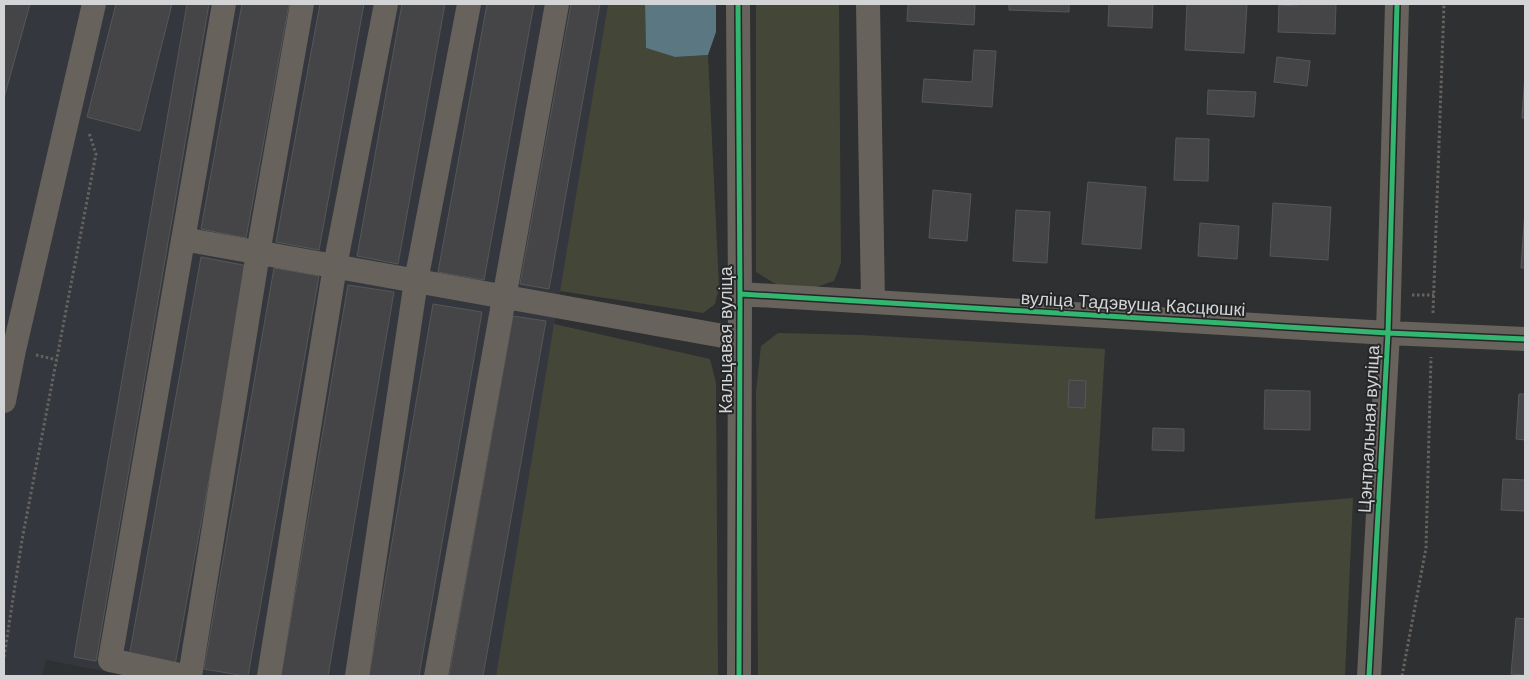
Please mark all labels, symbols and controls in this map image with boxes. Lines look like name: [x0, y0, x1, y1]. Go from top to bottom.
street label: Кальцавая вуліца: [716, 265, 736, 414]
street label: вуліца Тадэвуша Касцюшкі: [1020, 288, 1246, 320]
street label: Цэнтральная вуліца: [1355, 344, 1383, 513]

